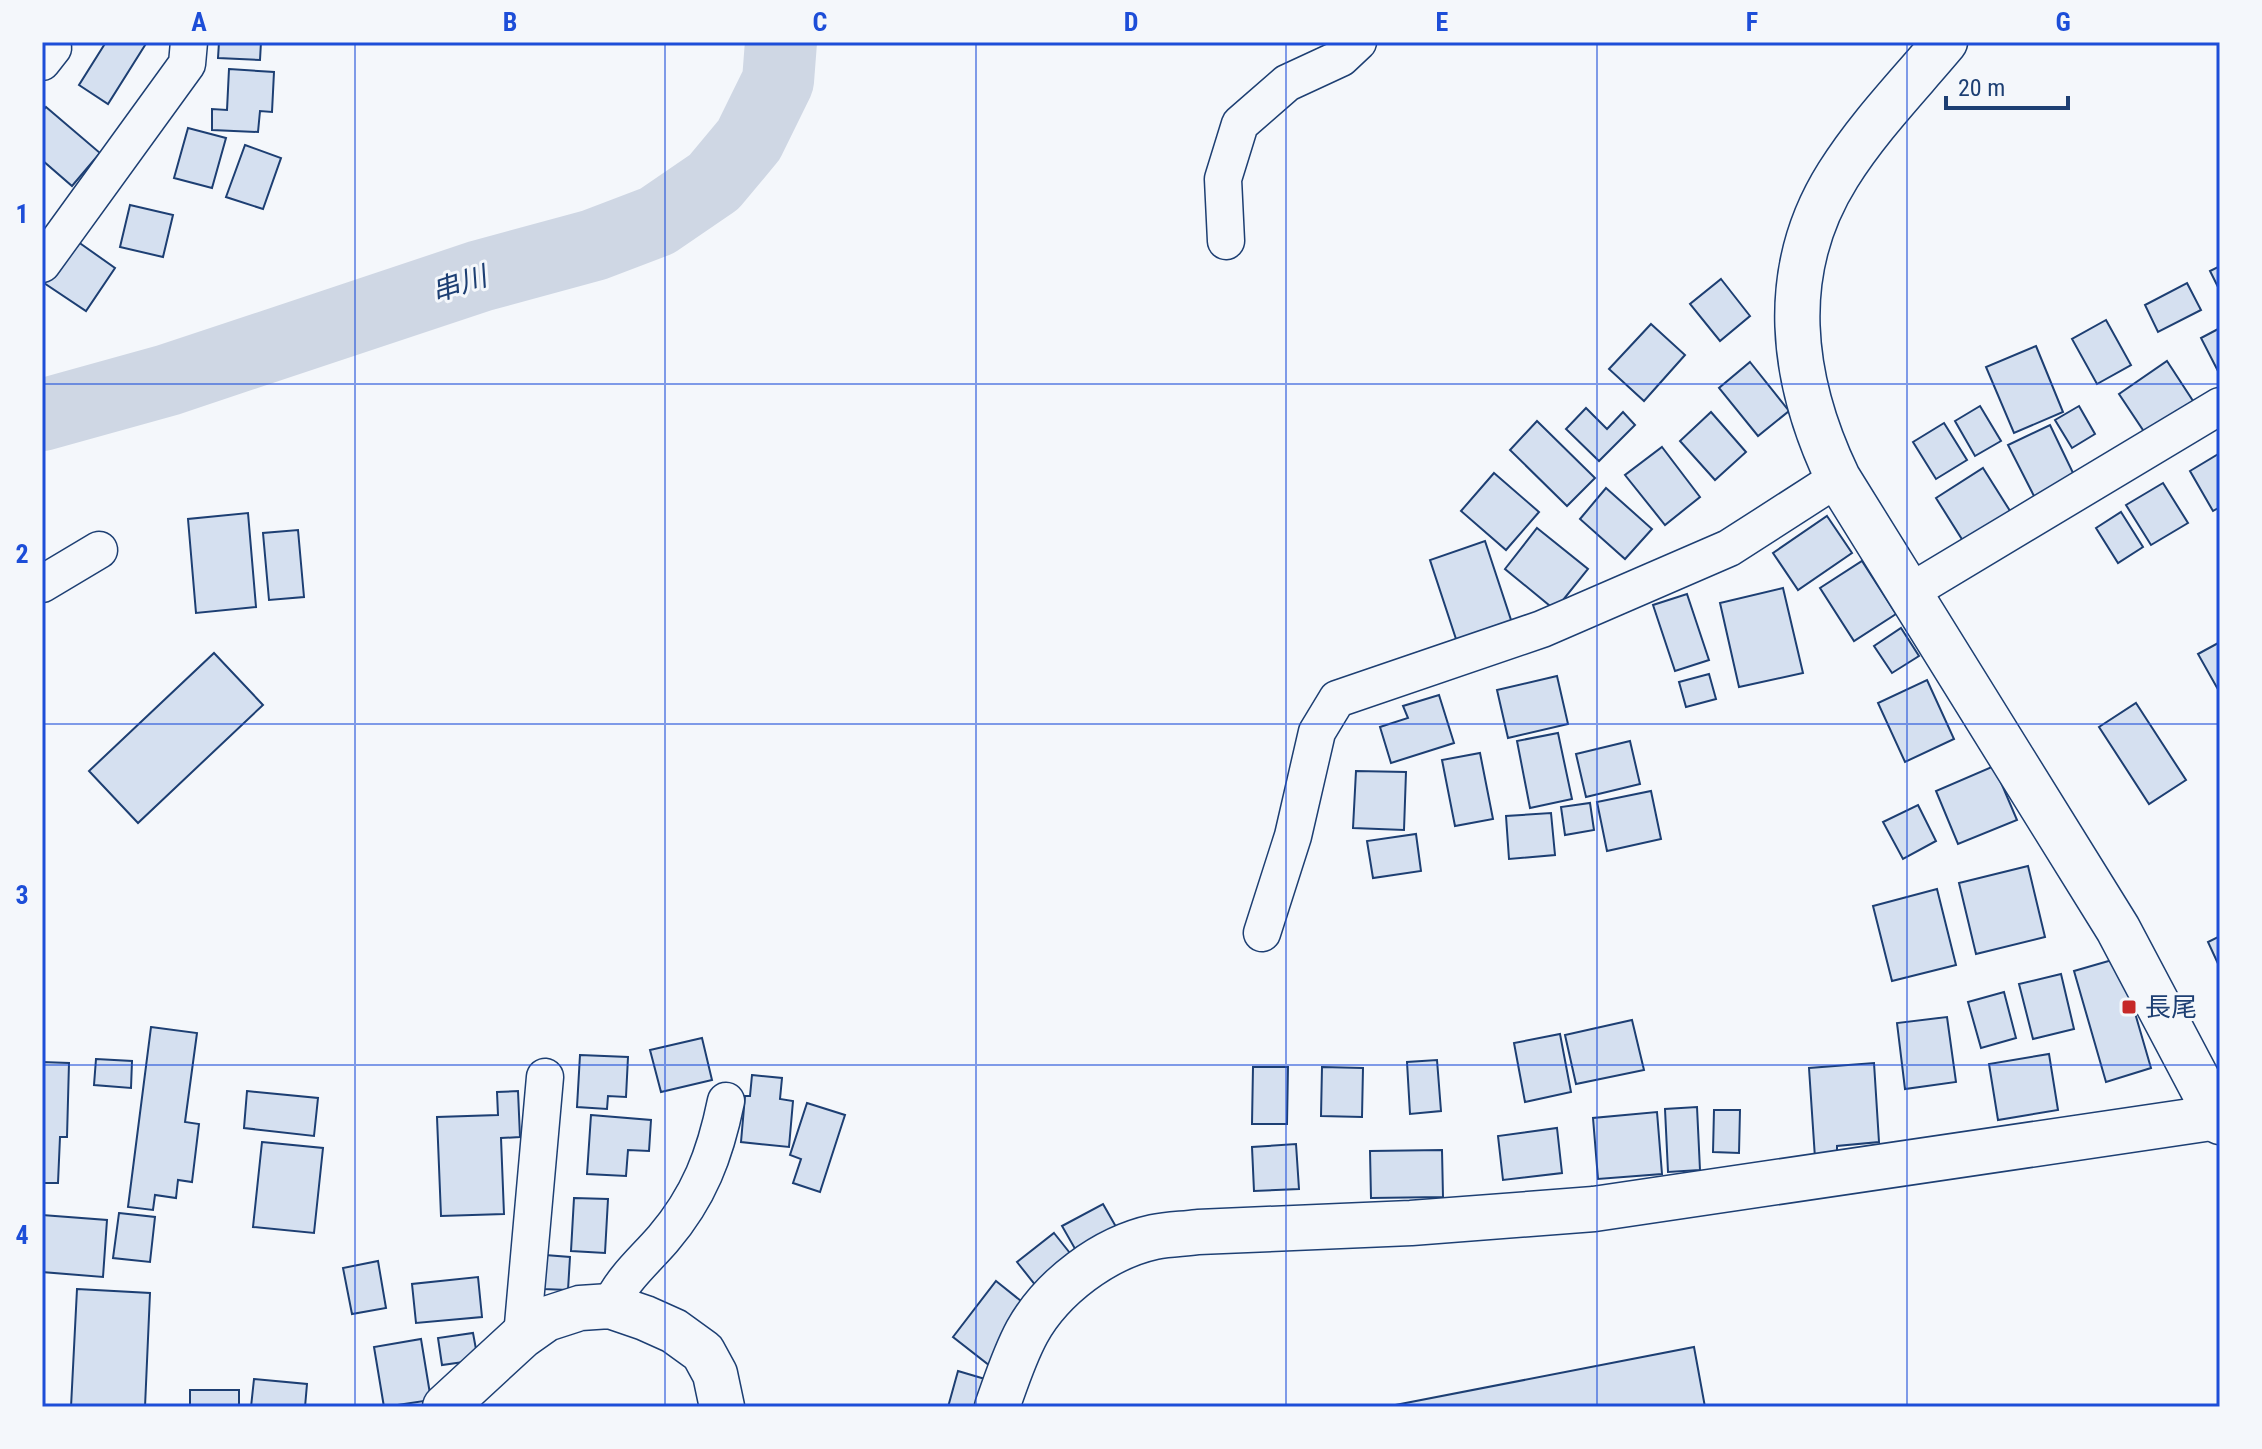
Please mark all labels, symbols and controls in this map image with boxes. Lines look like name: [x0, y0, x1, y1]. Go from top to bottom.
text: A: [191, 7, 207, 37]
text: B: [503, 7, 517, 37]
text: C: [813, 7, 828, 37]
text: D: [1124, 7, 1138, 37]
text: E: [1436, 7, 1449, 37]
text: F: [1746, 7, 1758, 37]
text: G: [2055, 7, 2071, 37]
scale bar: [1946, 60, 2068, 110]
text: 20 m: [1958, 74, 2005, 102]
text: 1: [15, 199, 29, 229]
water label: 串川: [427, 259, 494, 308]
text: 2: [15, 539, 29, 569]
text: 3: [15, 880, 29, 910]
place label: 長尾: [2145, 992, 2197, 1022]
marker: 長尾: [2120, 998, 2138, 1016]
text: 4: [15, 1220, 29, 1250]

